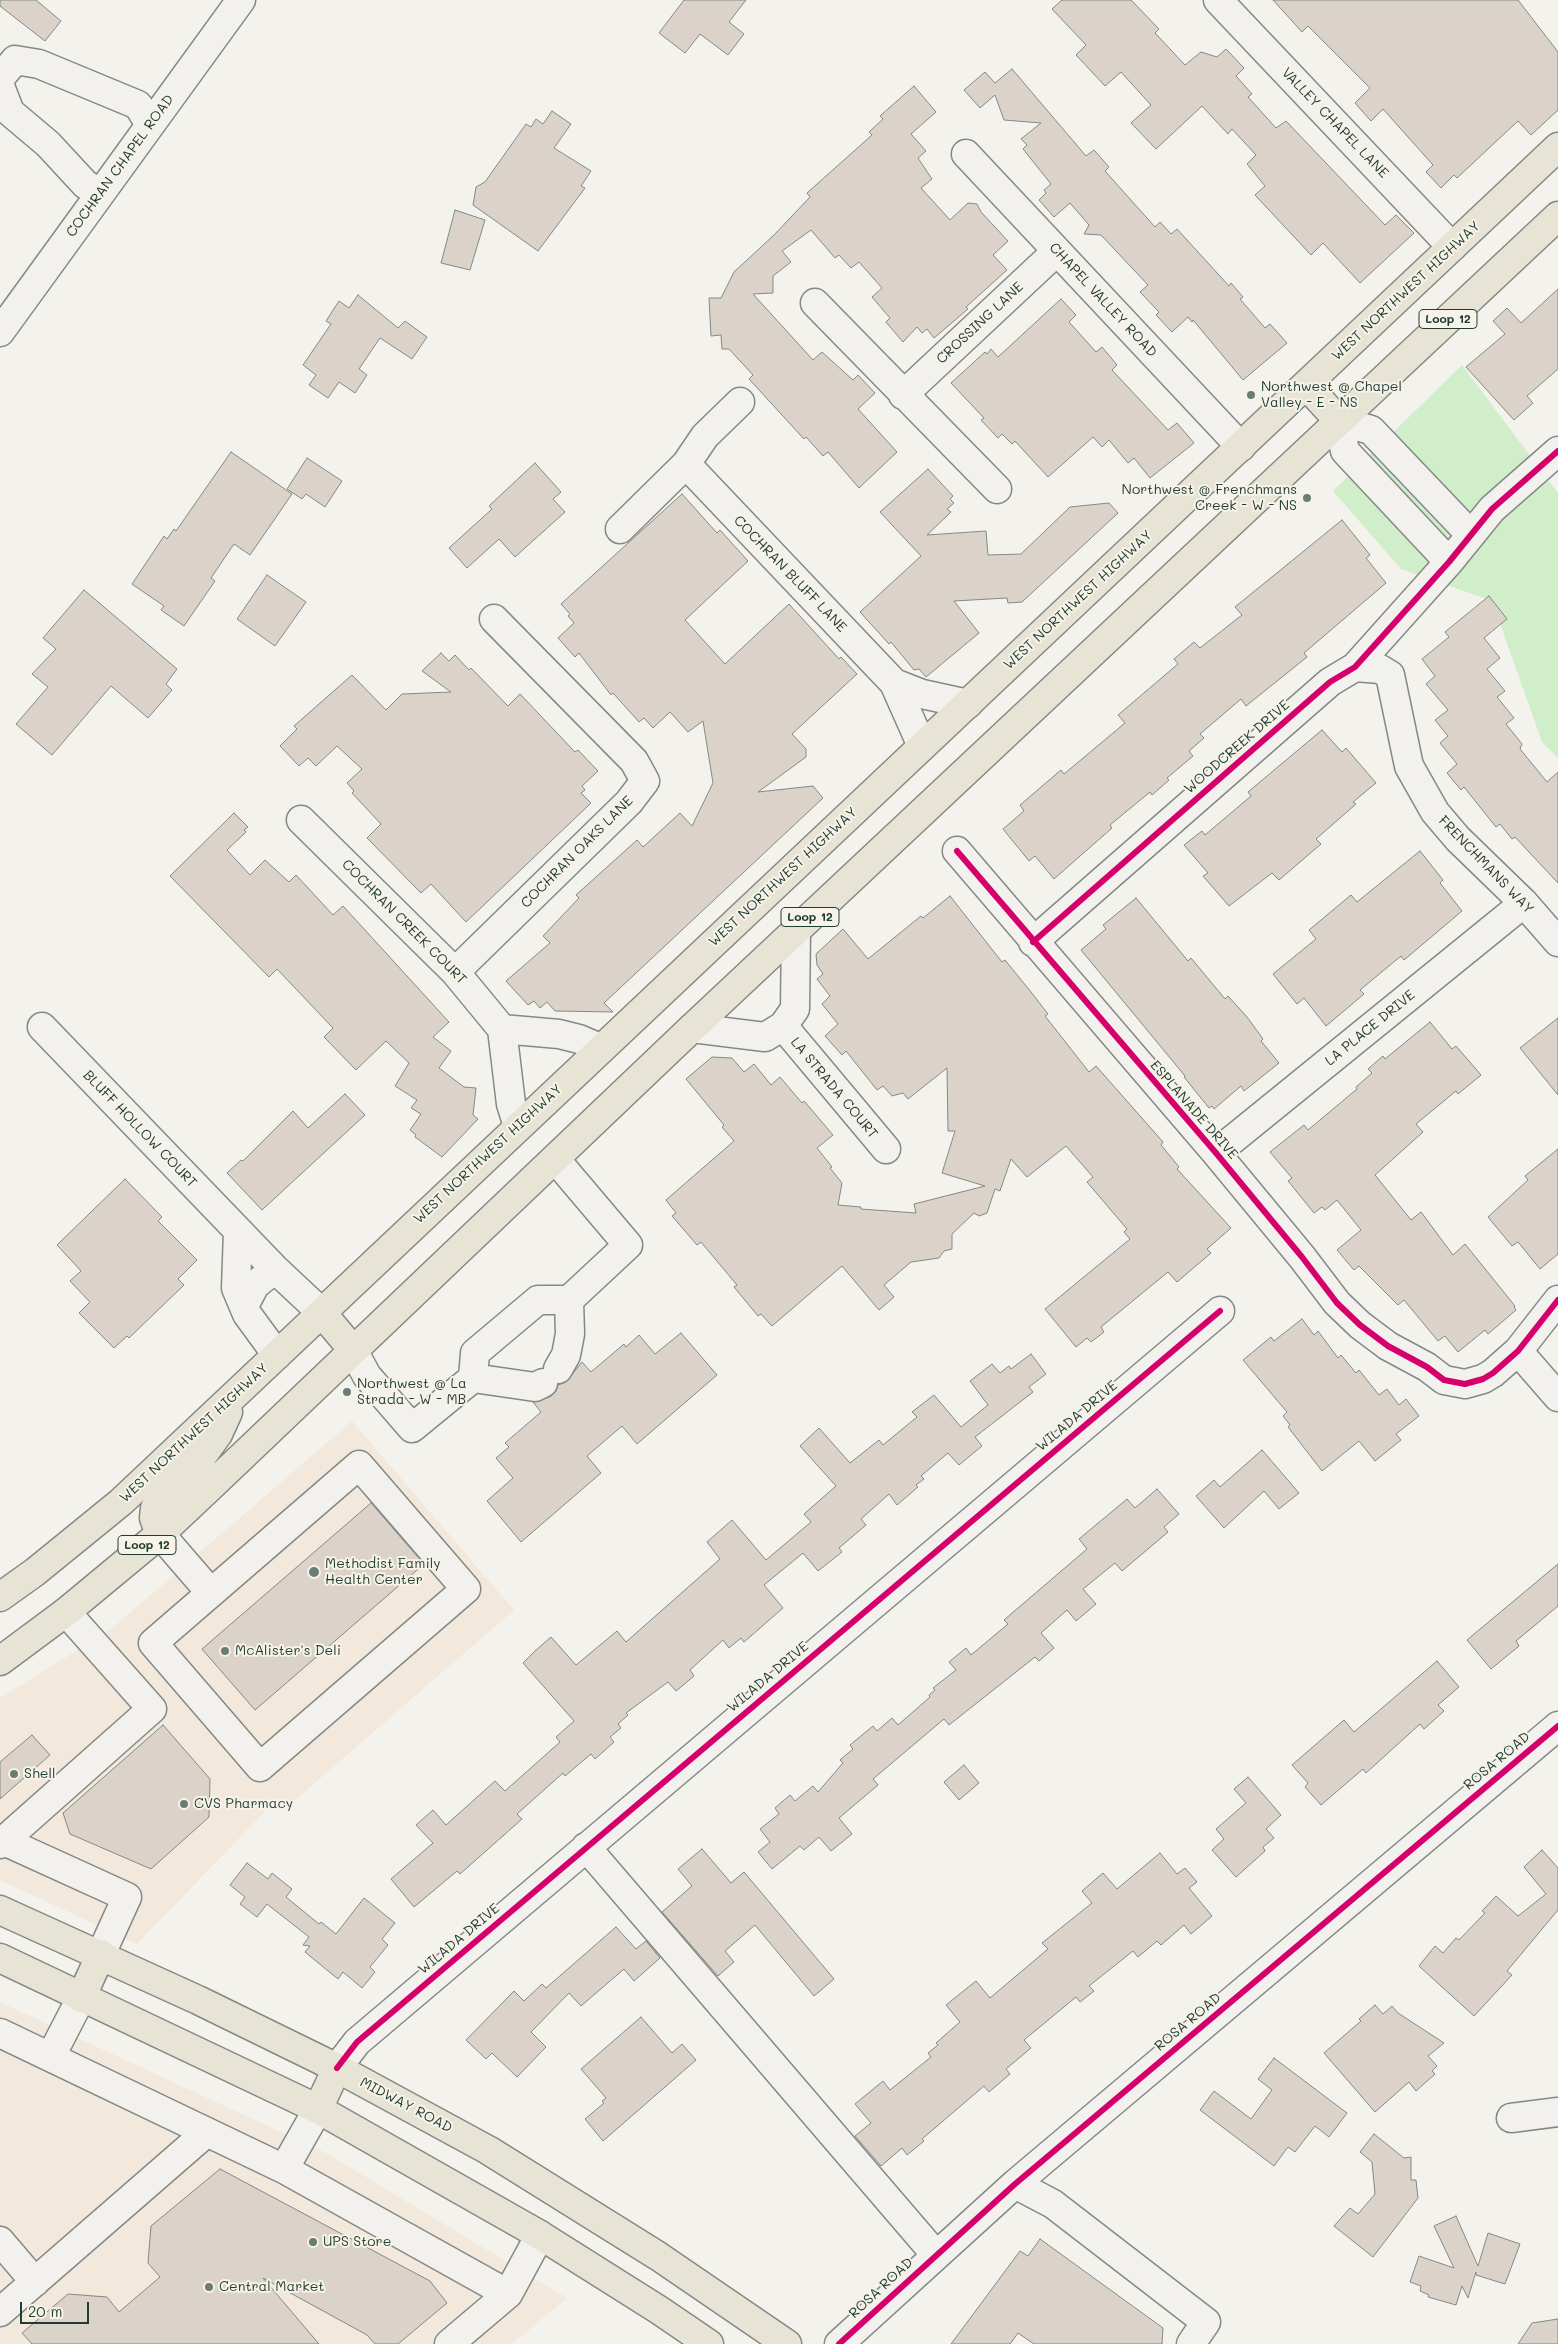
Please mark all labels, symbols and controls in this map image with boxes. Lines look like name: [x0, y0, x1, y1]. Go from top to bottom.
street label: VALLEY CHAPEL LANE: [1278, 64, 1392, 182]
street label: COCHRAN CHAPEL ROAD: [63, 91, 177, 241]
street label: WEST NORTHWEST HIGHWAY: [1328, 218, 1484, 364]
street label: CHAPEL VALLEY ROAD: [1046, 239, 1160, 361]
street label: CROSSING LANE: [933, 278, 1027, 368]
road number: Loop 12: [1419, 310, 1477, 328]
place label: Northwest @ Chapel Valley - E - NS: [1261, 379, 1402, 412]
marker: Northwest @ Chapel Valley - E - NS: [1245, 389, 1257, 401]
place label: Northwest @ Frenchmans Creek - W - NS: [1122, 482, 1297, 514]
marker: Northwest @ Frenchmans Creek - W - NS: [1301, 492, 1313, 504]
street label: COCHRAN BLUFF LANE: [730, 512, 850, 636]
street label: WEST NORTHWEST HIGHWAY: [1000, 527, 1156, 673]
street label: WOODCREEK DRIVE: [1181, 697, 1293, 797]
street label: COCHRAN OAKS LANE: [517, 792, 637, 912]
street label: WEST NORTHWEST HIGHWAY: [705, 804, 861, 950]
street label: FRENCHMANS WAY: [1435, 812, 1537, 918]
street label: COCHRAN CREEK COURT: [338, 856, 470, 988]
road number: Loop 12: [781, 908, 839, 926]
street label: LA PLACE DRIVE: [1322, 987, 1418, 1069]
street label: LA STRADA COURT: [787, 1034, 881, 1142]
street label: ESPLANADE DRIVE: [1147, 1057, 1241, 1163]
street label: BLUFF HOLLOW COURT: [80, 1067, 200, 1191]
street label: WEST NORTHWEST HIGHWAY: [410, 1081, 566, 1227]
street label: WEST NORTHWEST HIGHWAY: [116, 1360, 272, 1506]
place label: Northwest @ La Strada - W - MB: [357, 1376, 467, 1408]
street label: WILADA DRIVE: [1033, 1377, 1121, 1455]
marker: Northwest @ La Strada - W - MB: [341, 1386, 353, 1398]
road number: Loop 12: [118, 1536, 176, 1554]
place label: Methodist Family Health Center: [325, 1556, 441, 1588]
marker: Methodist Family Health Center: [307, 1565, 321, 1579]
street label: WILADA DRIVE: [724, 1638, 812, 1716]
place label: McAlister's Deli: [235, 1643, 341, 1659]
marker: McAlister's Deli: [219, 1645, 231, 1657]
street label: ROSA ROAD: [1460, 1728, 1534, 1794]
place label: Shell: [24, 1766, 55, 1782]
marker: Shell: [8, 1768, 20, 1780]
place label: CVS Pharmacy: [194, 1796, 293, 1812]
marker: CVS Pharmacy: [178, 1798, 190, 1810]
street label: WILADA DRIVE: [415, 1900, 503, 1978]
street label: ROSA ROAD: [1151, 1989, 1225, 2055]
street label: MIDWAY ROAD: [357, 2074, 455, 2136]
place label: UPS Store: [323, 2234, 391, 2250]
marker: UPS Store: [307, 2236, 319, 2248]
street label: ROSA ROAD: [845, 2254, 917, 2322]
place label: Central Market: [219, 2279, 324, 2295]
marker: Central Market: [203, 2281, 215, 2293]
scale bar: [22, 2292, 91, 2324]
text: 20 m: [28, 2301, 62, 2321]

